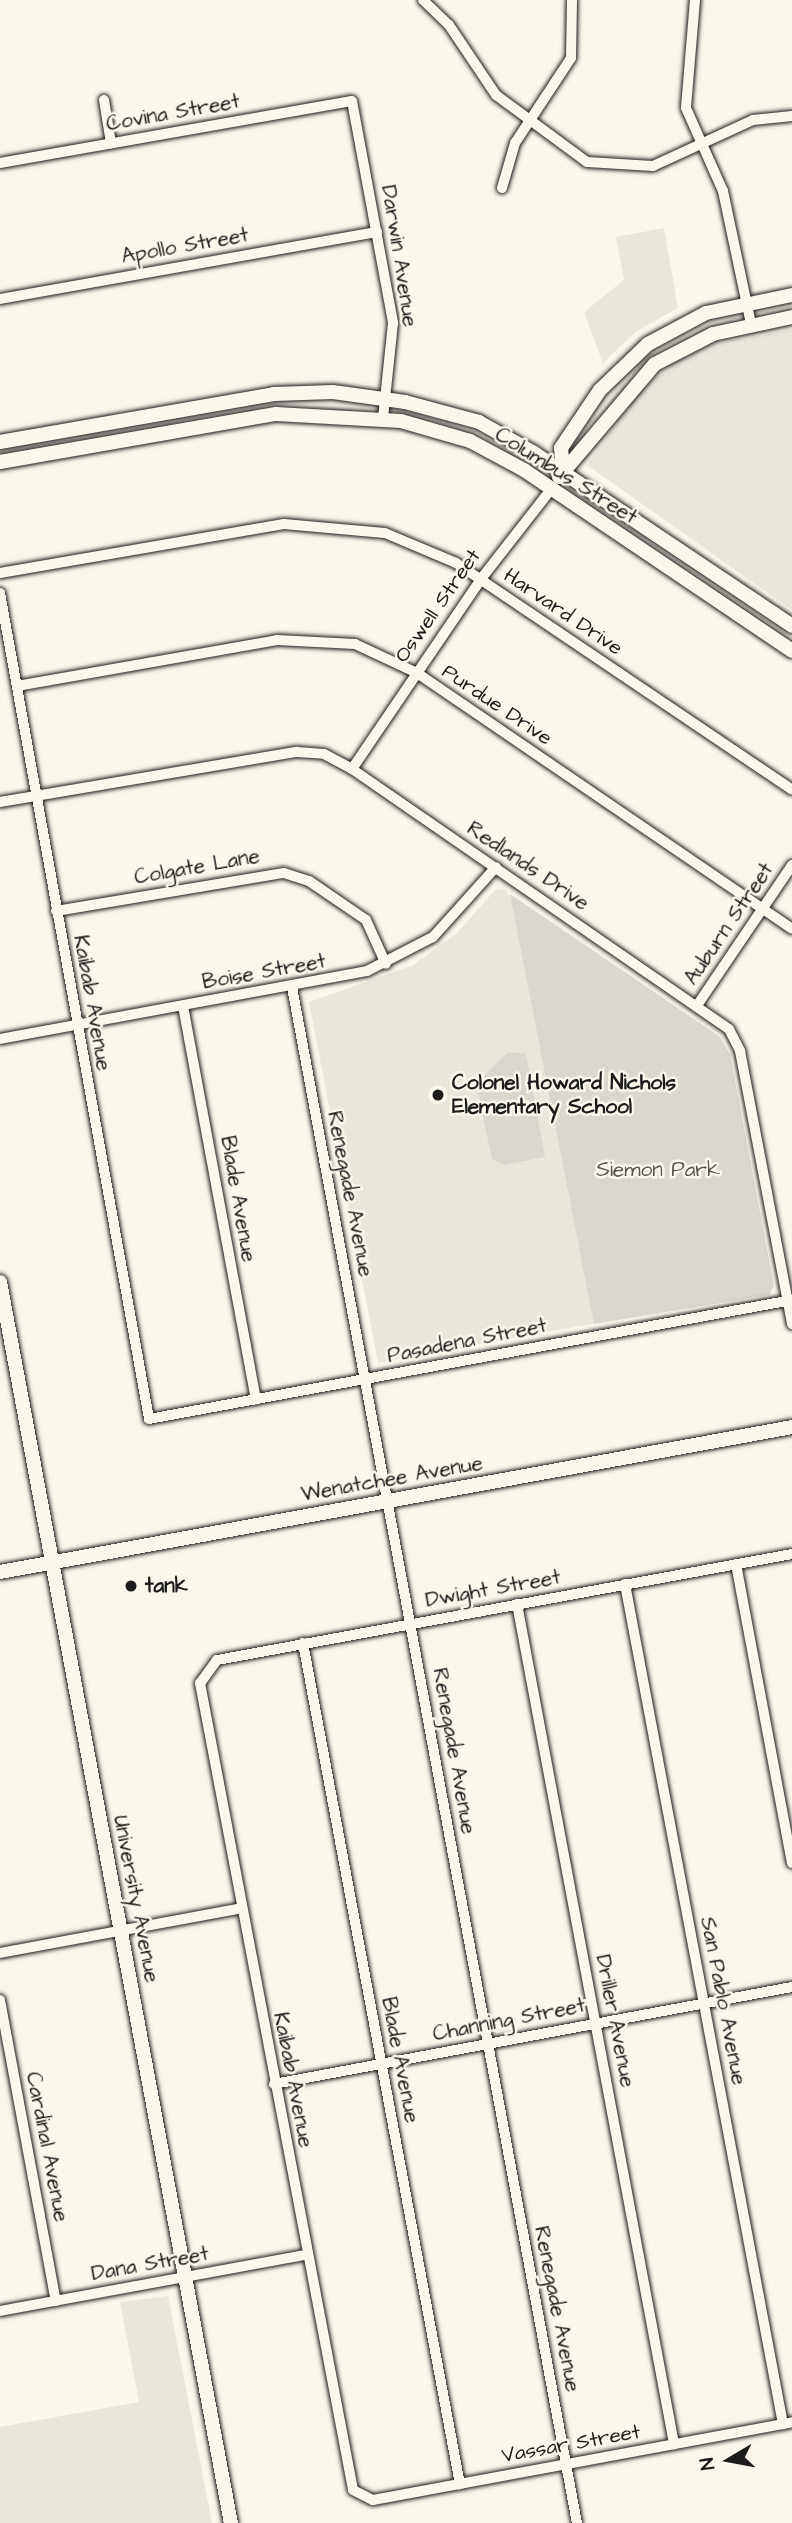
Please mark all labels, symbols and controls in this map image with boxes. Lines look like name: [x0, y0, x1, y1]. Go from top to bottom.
street label: Covina Street: [104, 89, 242, 137]
street label: Darwin Avenue: [375, 183, 423, 329]
street label: Apollo Street: [120, 222, 250, 270]
street label: Columbus Street: [490, 422, 642, 530]
street label: Oswell Street: [390, 544, 486, 668]
street label: Harvard Drive: [499, 563, 627, 661]
street label: Purdue Drive: [437, 659, 557, 751]
street label: Redlands Drive: [462, 816, 594, 916]
street label: Colgate Lane: [132, 844, 262, 890]
street label: Auburn Street: [679, 858, 779, 990]
street label: Kaibab Avenue: [68, 933, 116, 1073]
street label: Boise Street: [200, 949, 328, 995]
place label: Colonel Howard Nichols Elementary School: [452, 1070, 676, 1120]
marker: Colonel Howard Nichols Elementary School: [430, 1087, 446, 1103]
street label: Renegade Avenue: [322, 1109, 378, 1279]
street label: Blade Avenue: [215, 1134, 261, 1264]
park label: Siemon Park: [596, 1157, 720, 1183]
street label: Pasadena Street: [385, 1313, 549, 1369]
street label: Wenatchee Avenue: [299, 1451, 485, 1507]
street label: Dwight Street: [424, 1565, 562, 1613]
place label: tank: [145, 1573, 188, 1599]
marker: tank: [123, 1578, 139, 1594]
street label: Renegade Avenue: [427, 1666, 481, 1836]
street label: University Avenue: [107, 1813, 165, 1985]
street label: San Pablo Avenue: [694, 1915, 752, 2087]
street label: Driller Avenue: [590, 1953, 640, 2089]
street label: Channing Street: [431, 1993, 587, 2047]
street label: Blade Avenue: [375, 1995, 425, 2125]
street label: Kaibab Avenue: [268, 2010, 318, 2150]
street label: Cardinal Avenue: [20, 2070, 74, 2224]
street label: Renegade Avenue: [529, 2224, 585, 2394]
street label: Dana Street: [89, 2241, 211, 2287]
street label: Vassar Street: [500, 2419, 642, 2469]
north arrow: [694, 2425, 764, 2495]
text: N: [693, 2456, 722, 2472]

